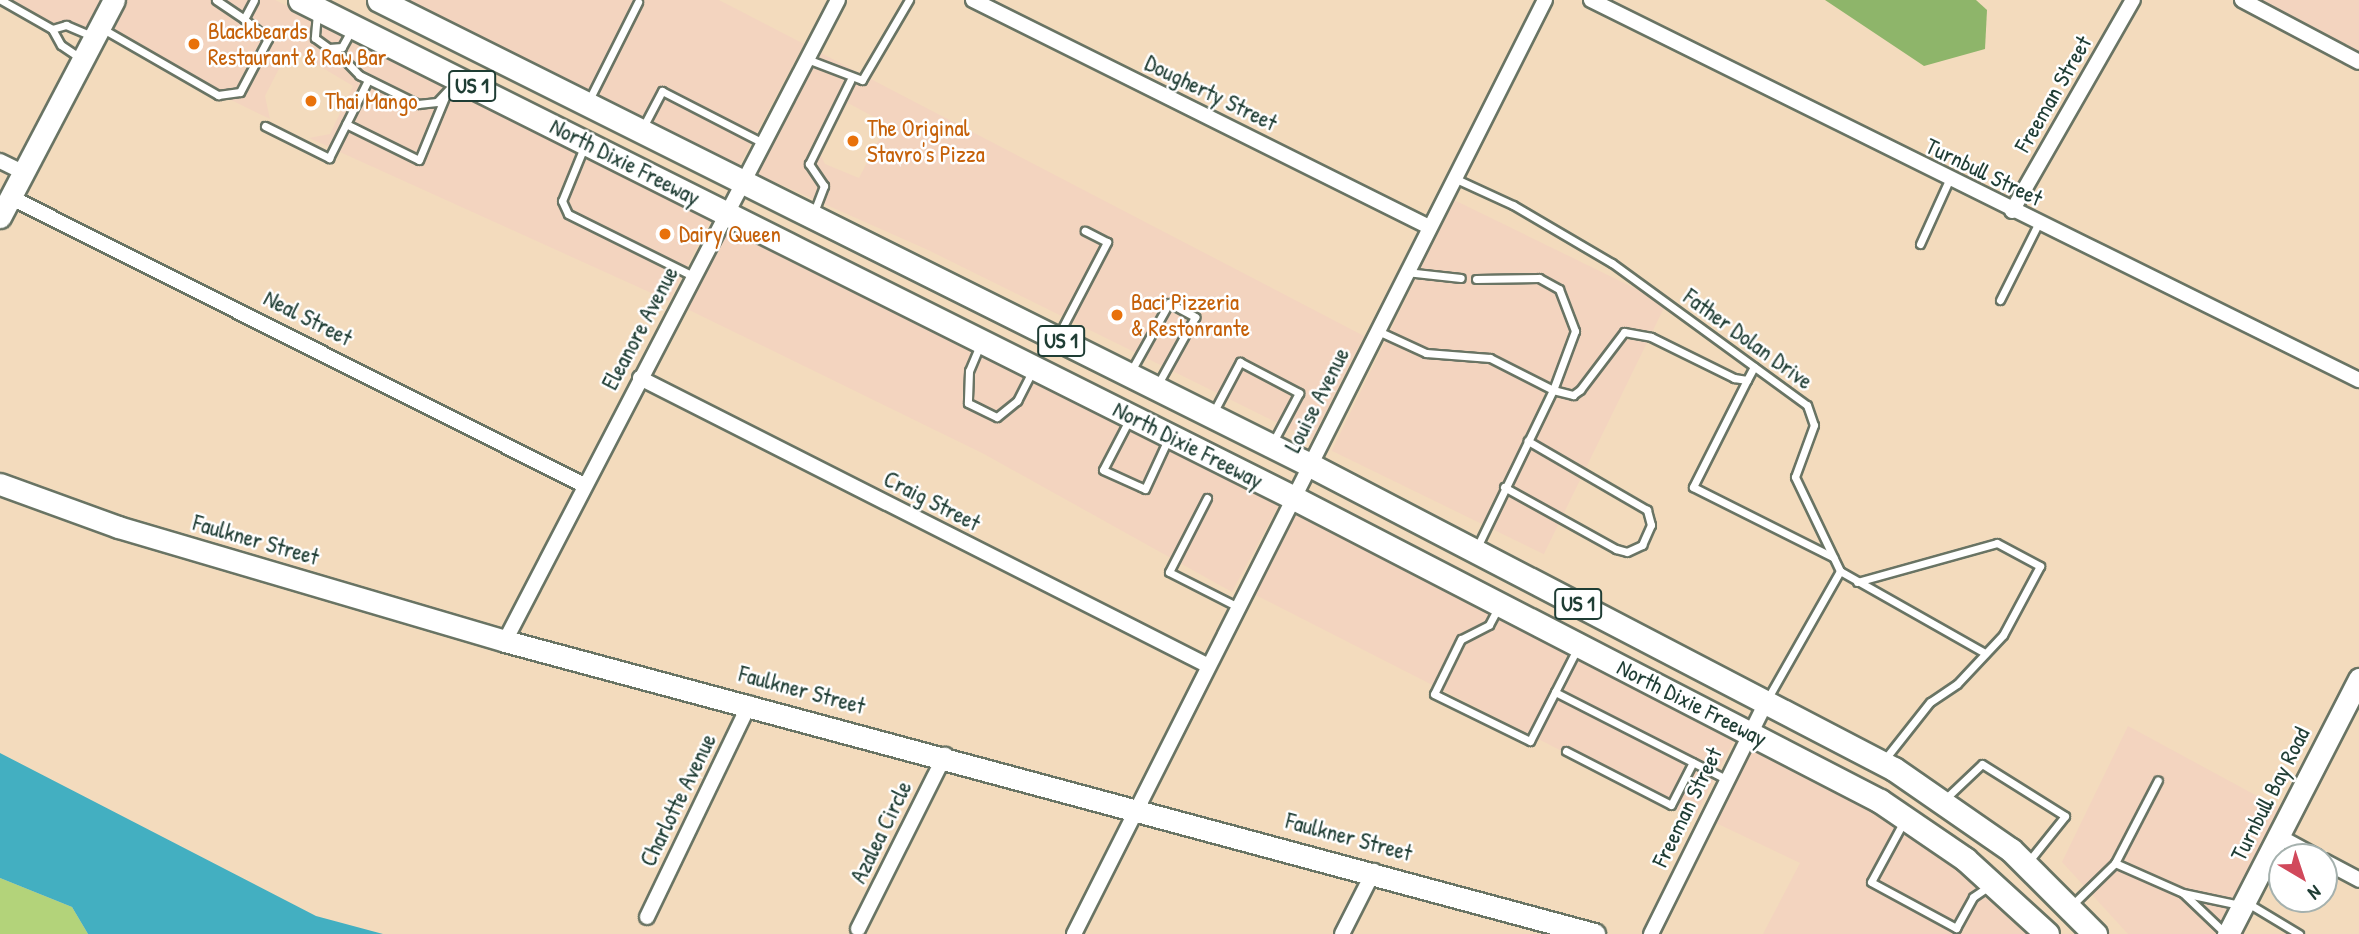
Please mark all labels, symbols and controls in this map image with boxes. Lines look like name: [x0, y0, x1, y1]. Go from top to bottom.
place label: Blackbeards Restaurant & Raw Bar: [208, 17, 386, 71]
street label: Freeman Street: [2009, 31, 2097, 157]
marker: Blackbeards Restaurant & Raw Bar: [186, 36, 202, 52]
street label: Dougherty Street: [1140, 49, 1282, 137]
road number: US 1: [448, 68, 496, 104]
place label: Thai Mango: [325, 87, 417, 115]
marker: Thai Mango: [303, 93, 319, 109]
street label: North Dixie Freeway: [546, 112, 704, 212]
place label: The Original Stavro's Pizza: [867, 114, 985, 168]
street label: Turnbull Street: [1921, 132, 2047, 212]
marker: The Original Stavro's Pizza: [845, 133, 861, 149]
place label: Dairy Queen: [679, 220, 781, 248]
marker: Dairy Queen: [657, 226, 673, 242]
street label: Eleanore Avenue: [596, 262, 684, 394]
street label: Father Dolan Drive: [1678, 283, 1818, 395]
street label: Neal Street: [259, 284, 357, 352]
place label: Baci Pizzeria & Restonrante: [1131, 288, 1250, 342]
marker: Baci Pizzeria & Restonrante: [1109, 307, 1125, 323]
road number: US 1: [1036, 324, 1086, 358]
street label: Louise Avenue: [1279, 343, 1355, 457]
street label: North Dixie Freeway: [1109, 395, 1267, 495]
street label: Craig Street: [879, 465, 985, 537]
street label: Faulkner Street: [190, 509, 322, 571]
road number: US 1: [1554, 586, 1602, 622]
street label: North Dixie Freeway: [1613, 653, 1771, 753]
street label: Faulkner Street: [736, 660, 868, 720]
street label: Turnbull Bay Road: [2224, 722, 2316, 866]
street label: Charlotte Avenue: [634, 729, 722, 871]
street label: Freeman Street: [1646, 743, 1728, 871]
street label: Azalea Circle: [844, 776, 918, 888]
street label: Faulkner Street: [1283, 807, 1415, 867]
north arrow: [2268, 843, 2338, 913]
text: N: [2303, 879, 2327, 906]

